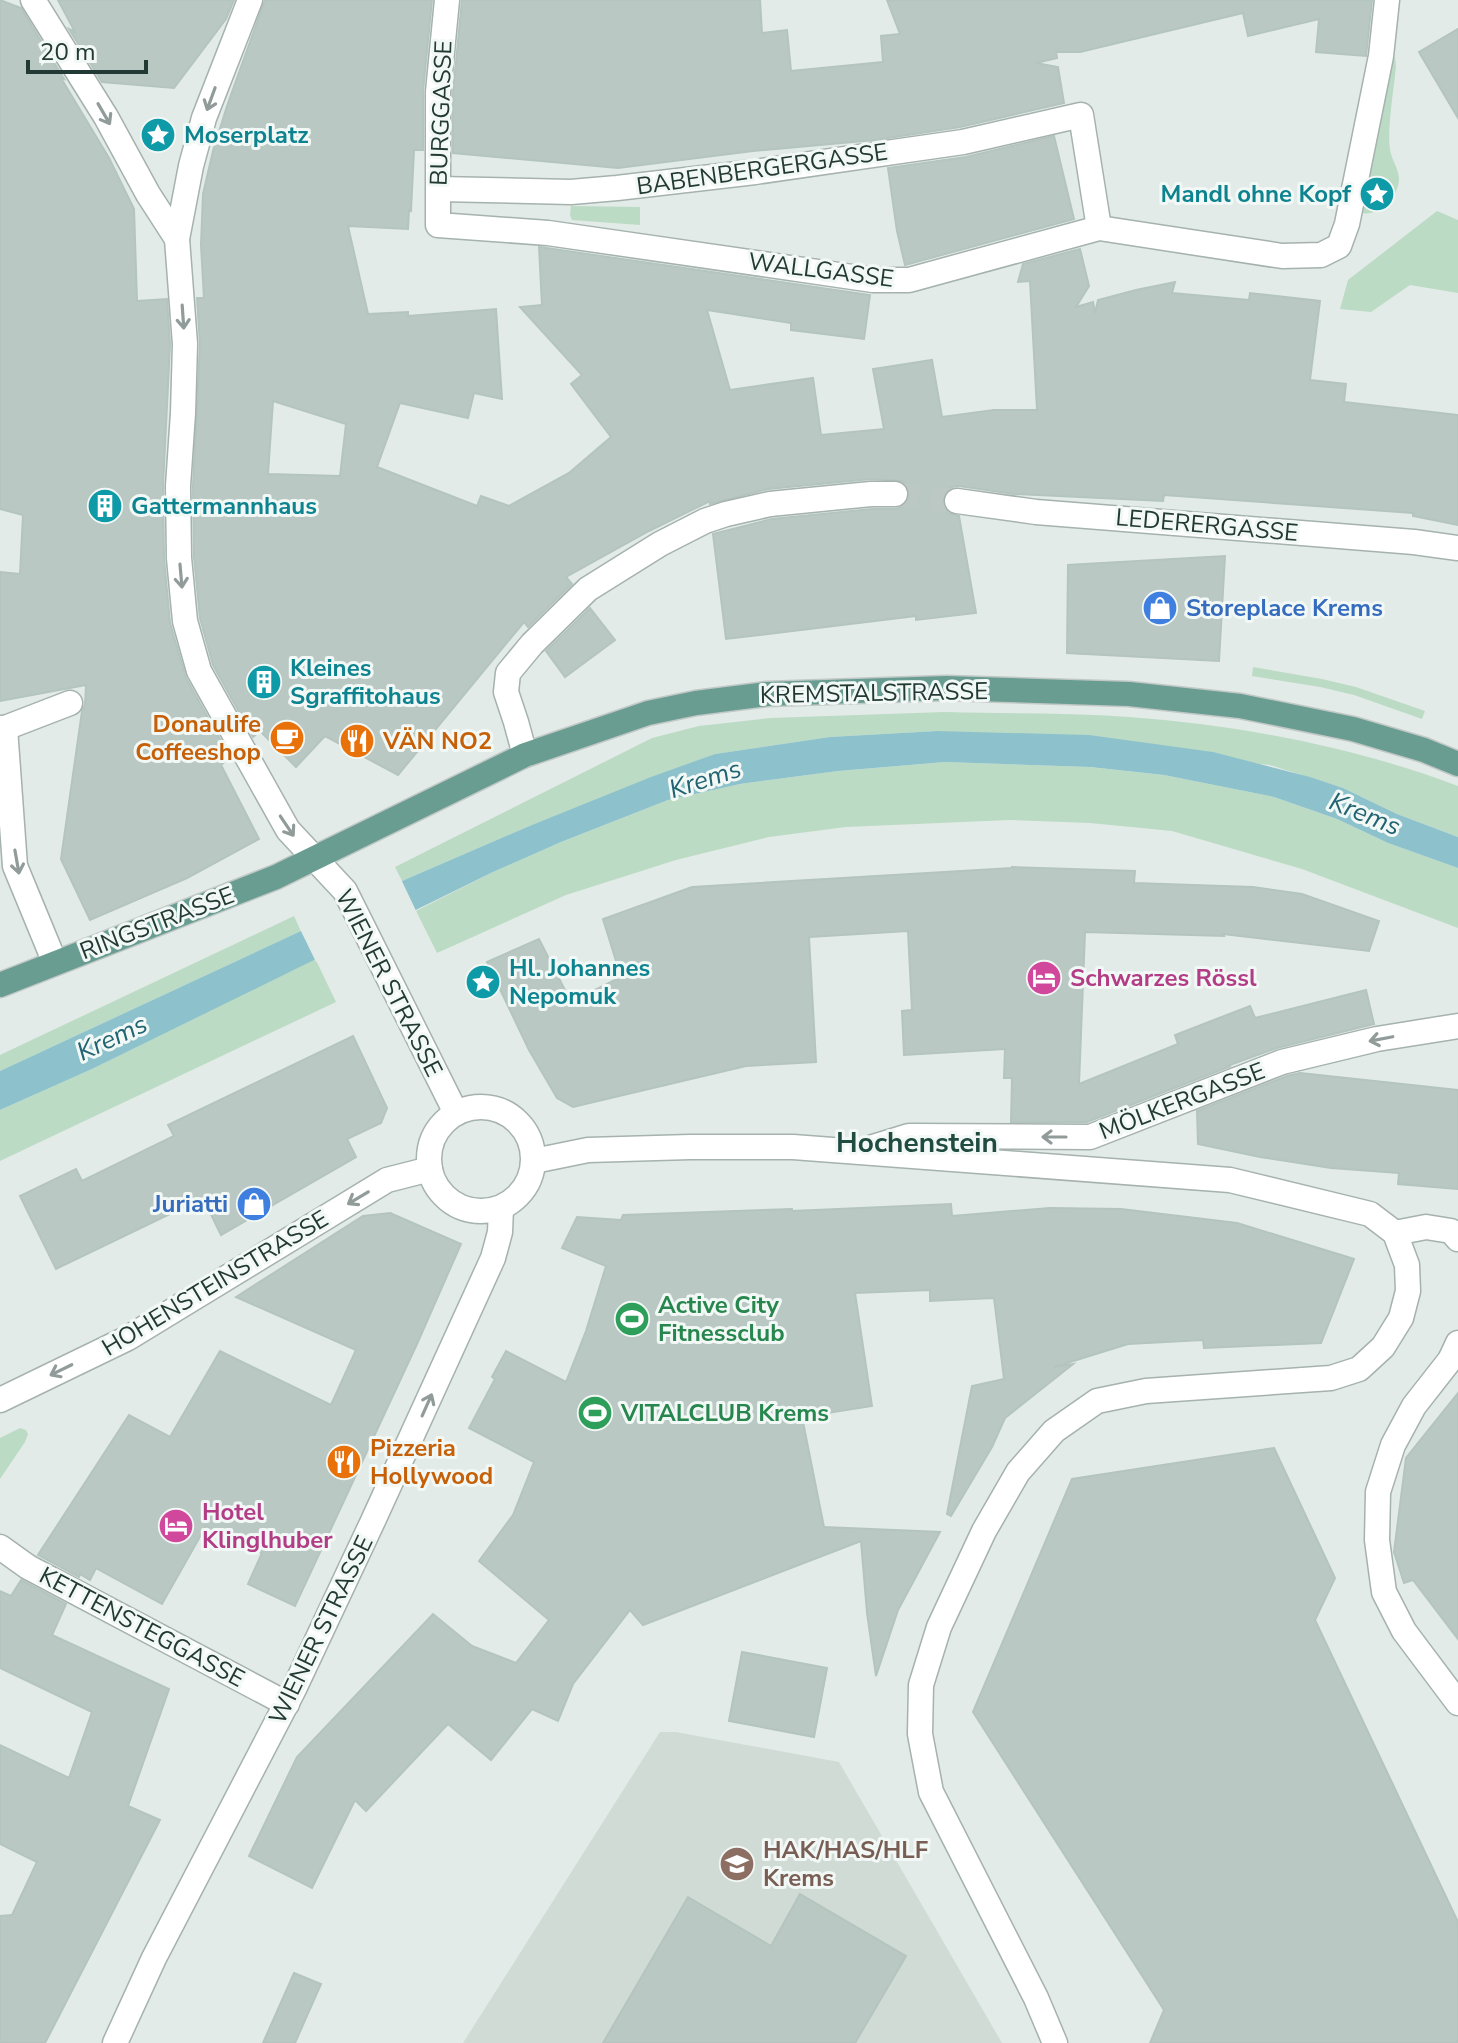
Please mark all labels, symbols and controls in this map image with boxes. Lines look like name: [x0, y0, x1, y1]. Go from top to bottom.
scale bar: [28, 24, 146, 74]
text: 20 m: [40, 36, 96, 68]
street label: BURGGASSE: [422, 40, 460, 186]
one-way arrow: [203, 86, 218, 111]
one-way arrow: [96, 102, 112, 125]
place icon: Moserplatz: [139, 116, 177, 154]
place label: Moserplatz: [184, 119, 309, 151]
street label: BABENBERGERGASSE: [634, 136, 890, 202]
place icon: Mandl ohne Kopf: [1358, 175, 1396, 213]
place label: Mandl ohne Kopf: [1161, 178, 1352, 210]
street label: WALLGASSE: [747, 245, 895, 295]
one-way arrow: [176, 303, 191, 330]
building icon: Gattermannhaus: [86, 487, 124, 525]
place label: Gattermannhaus: [131, 490, 317, 522]
street label: LEDERERGASSE: [1114, 501, 1300, 549]
one-way arrow: [174, 562, 189, 589]
shop icon: Storeplace Krems: [1141, 589, 1179, 627]
place label: Storeplace Krems: [1186, 592, 1383, 624]
place label: Kleines Sgraffitohaus: [290, 652, 441, 712]
building icon: Kleines Sgraffitohaus: [245, 663, 283, 701]
street label: KREMSTALSTRASSE: [760, 675, 988, 711]
place label: Donaulife Coffeeshop: [135, 708, 261, 768]
cafe icon: Donaulife Coffeeshop: [268, 719, 306, 757]
restaurant icon: VÄN NO2: [338, 722, 376, 760]
place label: VÄN NO2: [382, 725, 492, 757]
water label: Krems: [664, 751, 746, 807]
water label: Krems: [1324, 784, 1406, 844]
one-way arrow: [279, 814, 295, 836]
one-way arrow: [10, 848, 25, 874]
street label: RINGSTRASSE: [75, 879, 239, 967]
street label: WIENER STRASSE: [328, 884, 450, 1082]
place label: Hl. Johannes Nepomuk: [509, 952, 650, 1012]
hotel icon: Schwarzes Rössl: [1025, 959, 1063, 997]
place label: Schwarzes Rössl: [1070, 962, 1257, 994]
place icon: Hl. Johannes Nepomuk: [464, 963, 502, 1001]
water label: Krems: [71, 1007, 153, 1069]
one-way arrow: [1369, 1032, 1394, 1047]
street label: MÖLKERGASSE: [1094, 1055, 1270, 1147]
district label: Hochenstein: [836, 1124, 998, 1162]
one-way arrow: [1041, 1129, 1068, 1145]
shop icon: Juriatti: [235, 1185, 273, 1223]
place label: Juriatti: [152, 1188, 228, 1220]
one-way arrow: [347, 1190, 370, 1206]
street label: HOHENSTEINSTRASSE: [96, 1203, 334, 1363]
place label: Active City Fitnessclub: [658, 1289, 785, 1349]
sports icon: Active City Fitnessclub: [613, 1300, 651, 1338]
one-way arrow: [49, 1363, 73, 1378]
one-way arrow: [420, 1393, 435, 1418]
sports icon: VITALCLUB Krems: [576, 1394, 614, 1432]
place label: VITALCLUB Krems: [620, 1397, 829, 1429]
place label: Pizzeria Hollywood: [370, 1432, 493, 1492]
restaurant icon: Pizzeria Hollywood: [325, 1443, 363, 1481]
place label: Hotel Klinglhuber: [202, 1496, 333, 1556]
hotel icon: Hotel Klinglhuber: [157, 1507, 195, 1545]
street label: WIENER STRASSE: [261, 1530, 381, 1730]
street label: KETTENSTEGGASSE: [34, 1559, 250, 1695]
place label: HAK/HAS/HLF Krems: [763, 1834, 928, 1894]
school or university icon: HAK/HAS/HLF Krems: [718, 1845, 756, 1883]

